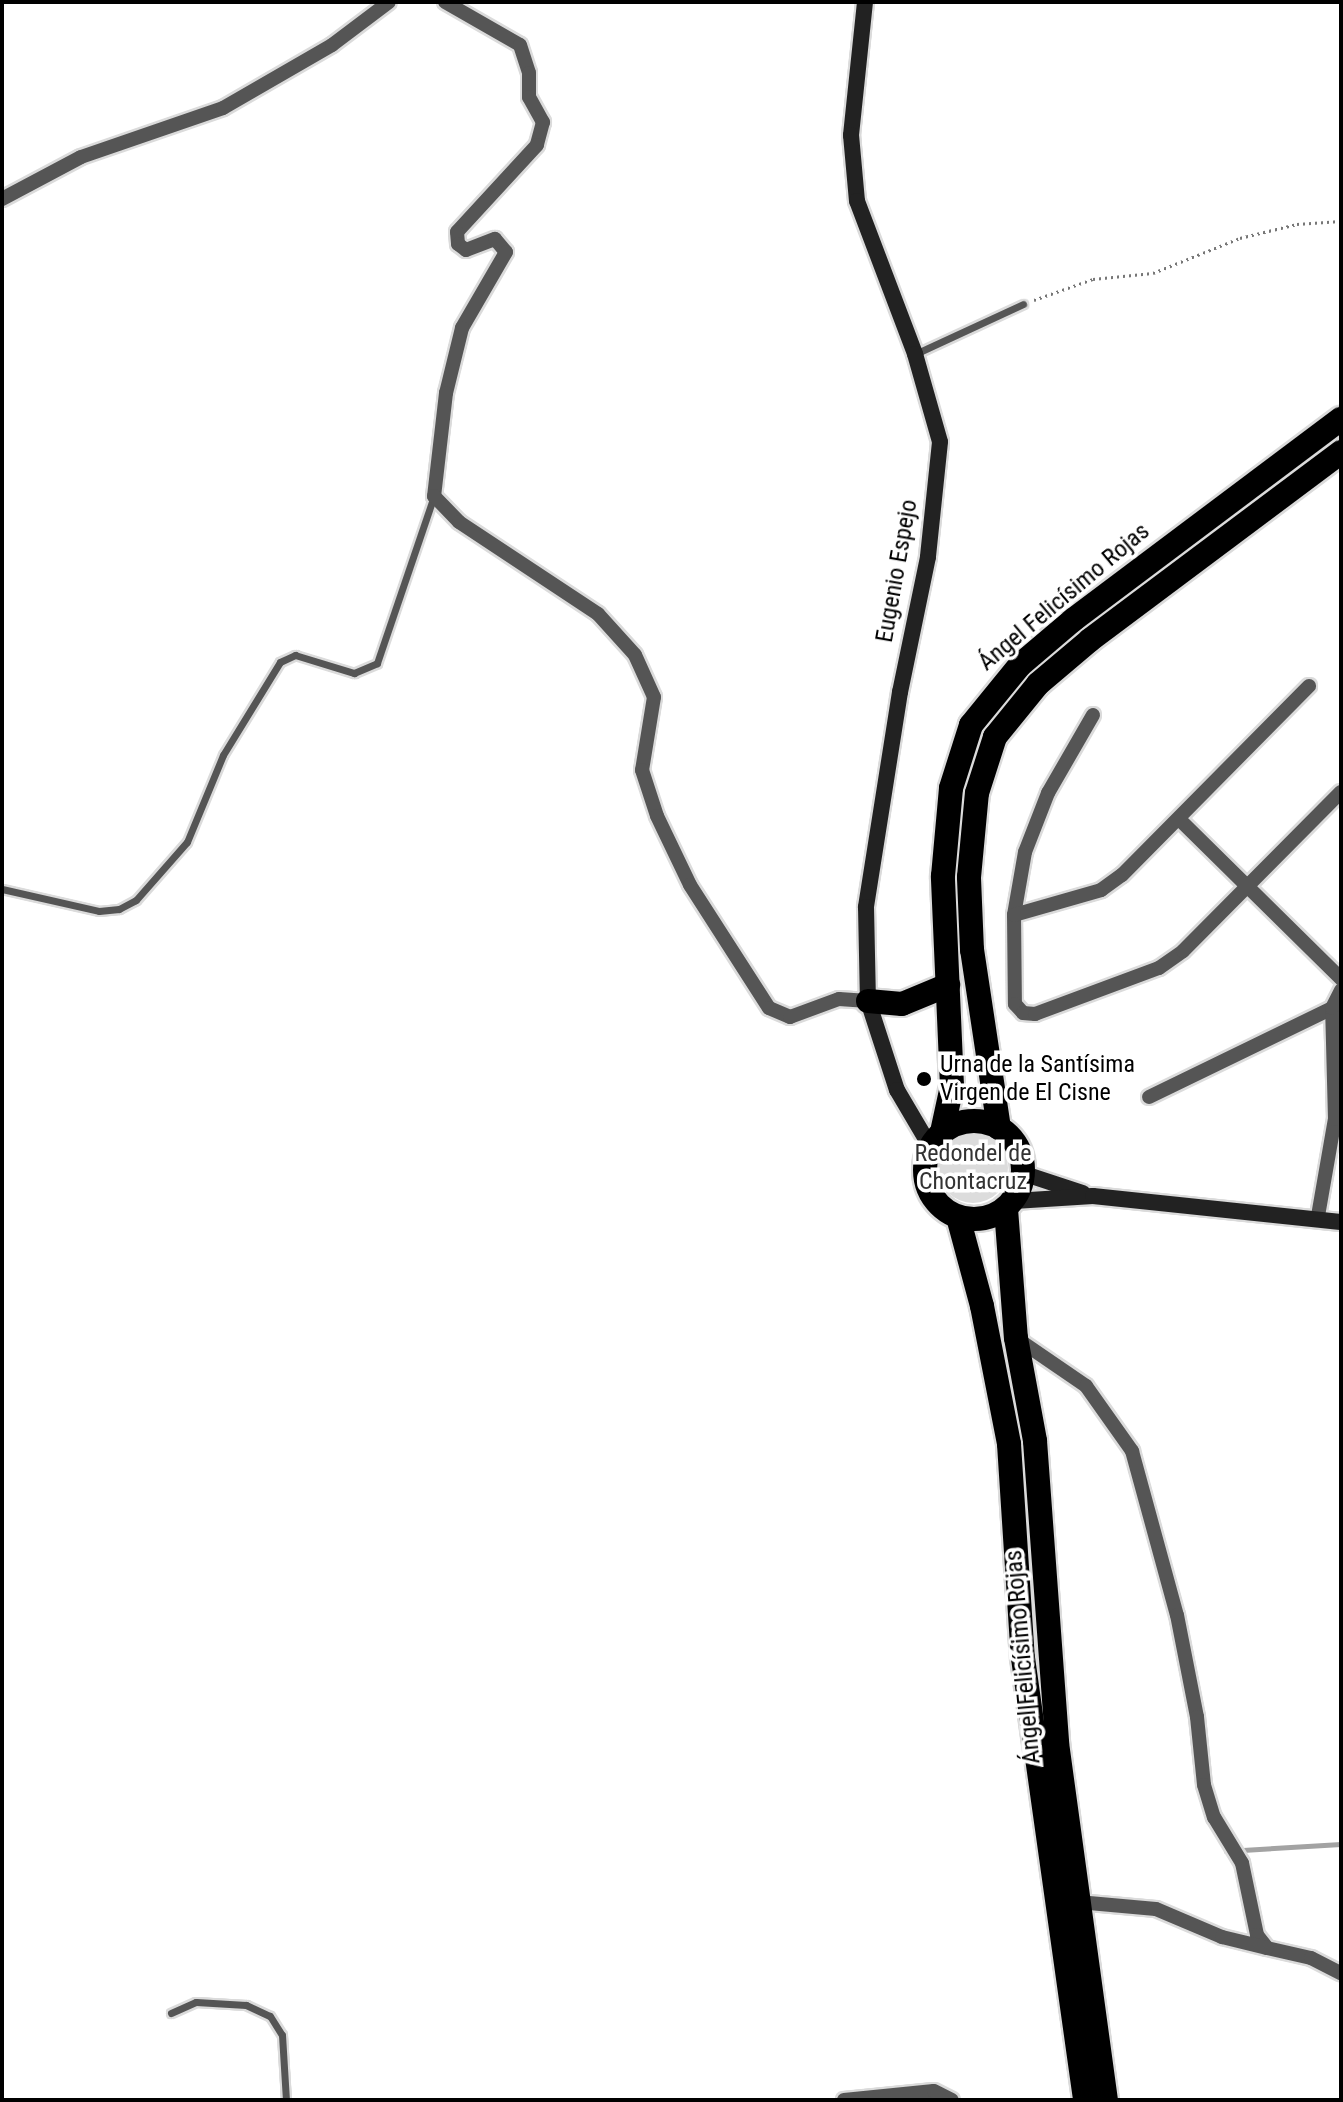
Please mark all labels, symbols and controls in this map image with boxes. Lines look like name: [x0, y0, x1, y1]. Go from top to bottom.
street label: Eugenio Espejo: [870, 497, 924, 645]
street label: Ángel Felicísimo Rojas: [973, 517, 1155, 677]
place label: Urna de la Santísima Virgen de El Cisne: [940, 1051, 1135, 1107]
marker: Urna de la Santísima Virgen de El Cisne: [915, 1070, 933, 1088]
park label: Redondel de Chontacruz: [915, 1140, 1031, 1196]
street label: Ángel Felicísimo Rojas: [999, 1549, 1047, 1765]

